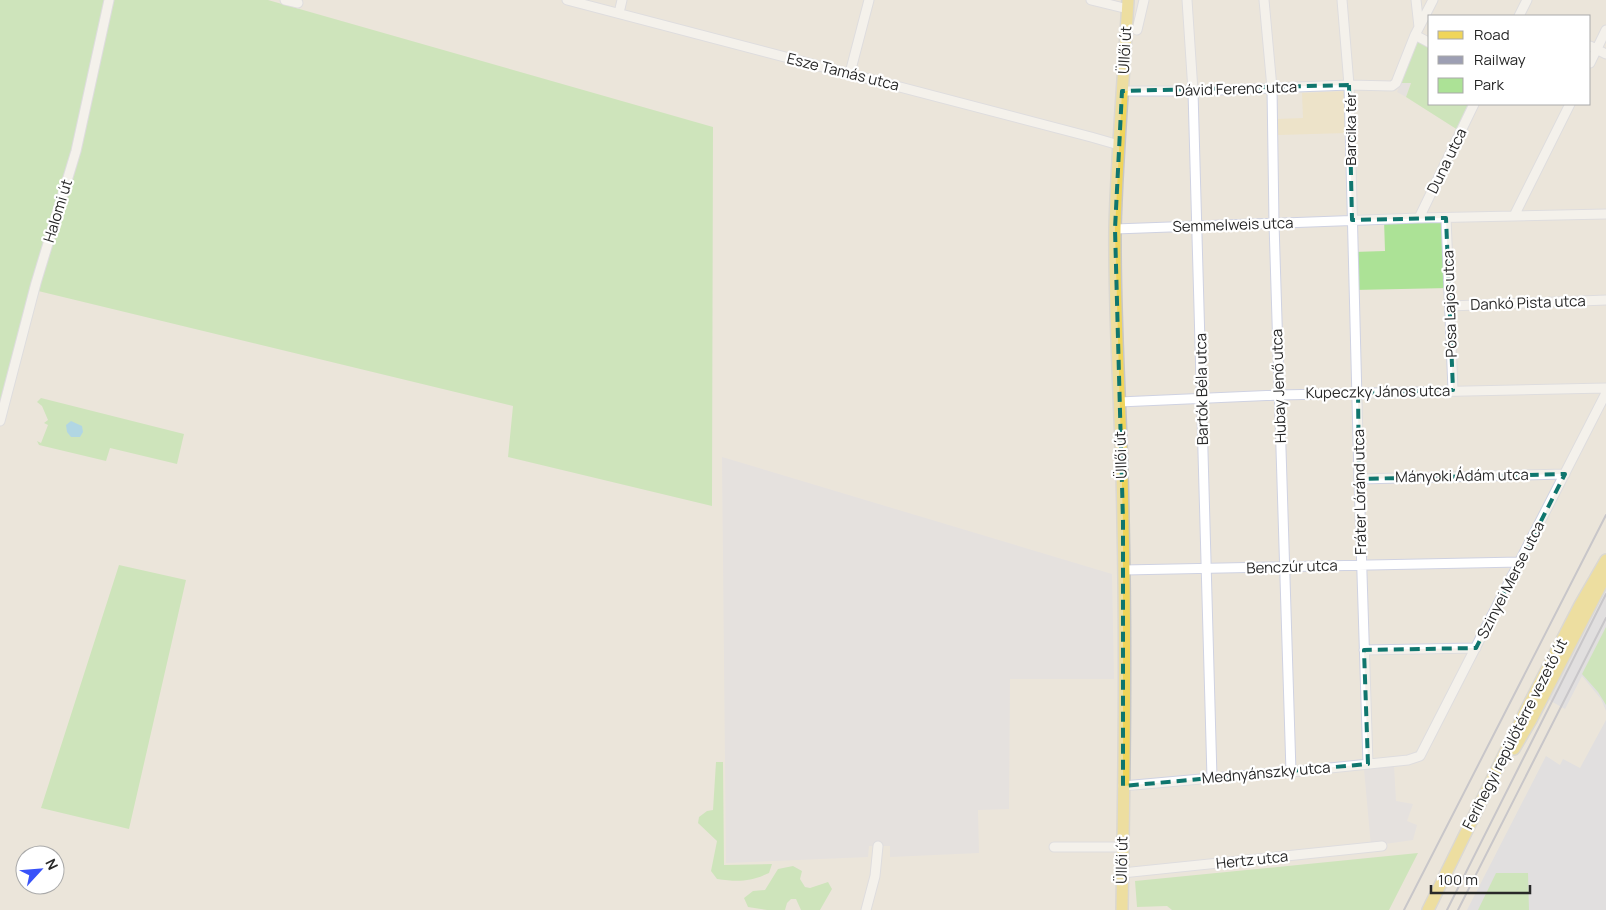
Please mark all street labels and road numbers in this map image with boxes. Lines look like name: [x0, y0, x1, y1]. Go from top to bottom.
street label: Üllői út: [1113, 26, 1136, 74]
street label: Esze Tamás utca: [785, 47, 901, 96]
street label: Dávid Ferenc utca: [1174, 76, 1297, 101]
street label: Barcika tér: [1340, 92, 1361, 166]
street label: Duna utca: [1422, 125, 1471, 197]
street label: Halomi út: [38, 177, 77, 245]
street label: Semmelweis utca: [1172, 212, 1294, 237]
street label: Pósa Lajos utca: [1437, 250, 1462, 358]
street label: Dankó Pista utca: [1470, 290, 1586, 315]
street label: Hubay Jenő utca: [1266, 329, 1291, 443]
street label: Bartók Béla utca: [1190, 333, 1213, 445]
street label: Kupeczky János utca: [1306, 380, 1450, 403]
street label: Fráter Lóránd utca: [1348, 429, 1371, 555]
street label: Üllői út: [1109, 431, 1132, 479]
street label: Mányoki Ádám utca: [1395, 464, 1529, 487]
street label: Szinyei Merse utca: [1472, 517, 1549, 642]
street label: Benczúr utca: [1246, 554, 1338, 579]
street label: Ferihegyi repülőtérre vezető út: [1457, 635, 1572, 833]
street label: Mednyánszky utca: [1201, 756, 1331, 789]
street label: Üllői út: [1111, 836, 1132, 884]
street label: Hertz utca: [1215, 845, 1289, 874]

